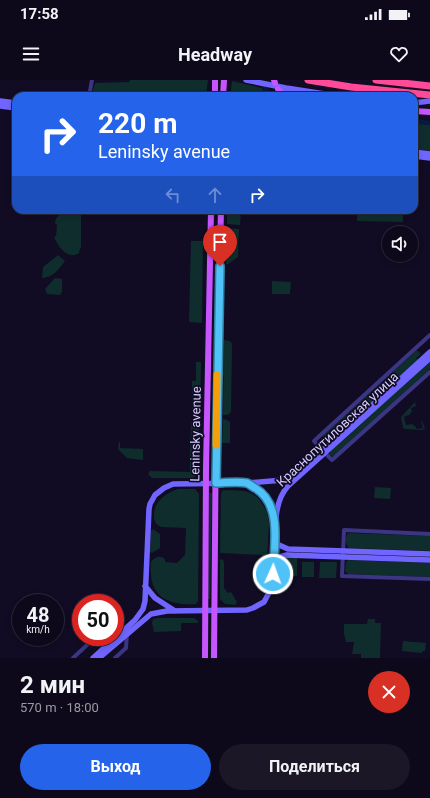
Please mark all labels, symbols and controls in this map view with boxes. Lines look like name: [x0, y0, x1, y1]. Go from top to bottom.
text: 17:58: [20, 5, 59, 23]
icon: menu: [20, 43, 42, 65]
icon: heart: [388, 43, 410, 65]
text: Headway: [178, 44, 252, 65]
text: 220 m: [98, 107, 177, 140]
icon: right: [32, 108, 84, 160]
text: Leninsky avenue: [98, 141, 230, 162]
icon: left: [162, 184, 184, 206]
icon: ahead: [204, 184, 226, 206]
icon: right: [246, 184, 268, 206]
pin: [203, 225, 237, 266]
map controls: [382, 226, 418, 262]
button: sound: [382, 226, 418, 262]
icon: arrive: [209, 231, 231, 253]
street label: Краснопутиловская улица: [273, 369, 401, 490]
street label: Leninsky avenue: [187, 386, 204, 482]
position arrow: [252, 553, 294, 595]
speed limit sign: 50: [72, 594, 124, 646]
text: 48: [27, 603, 49, 627]
text: km/h: [26, 624, 50, 635]
text: 2 мин: [20, 671, 85, 699]
button: close: [368, 671, 410, 713]
text: 570 m · 18:00: [20, 700, 99, 715]
button: Выход: [20, 744, 211, 790]
button: Поделиться: [219, 744, 410, 790]

